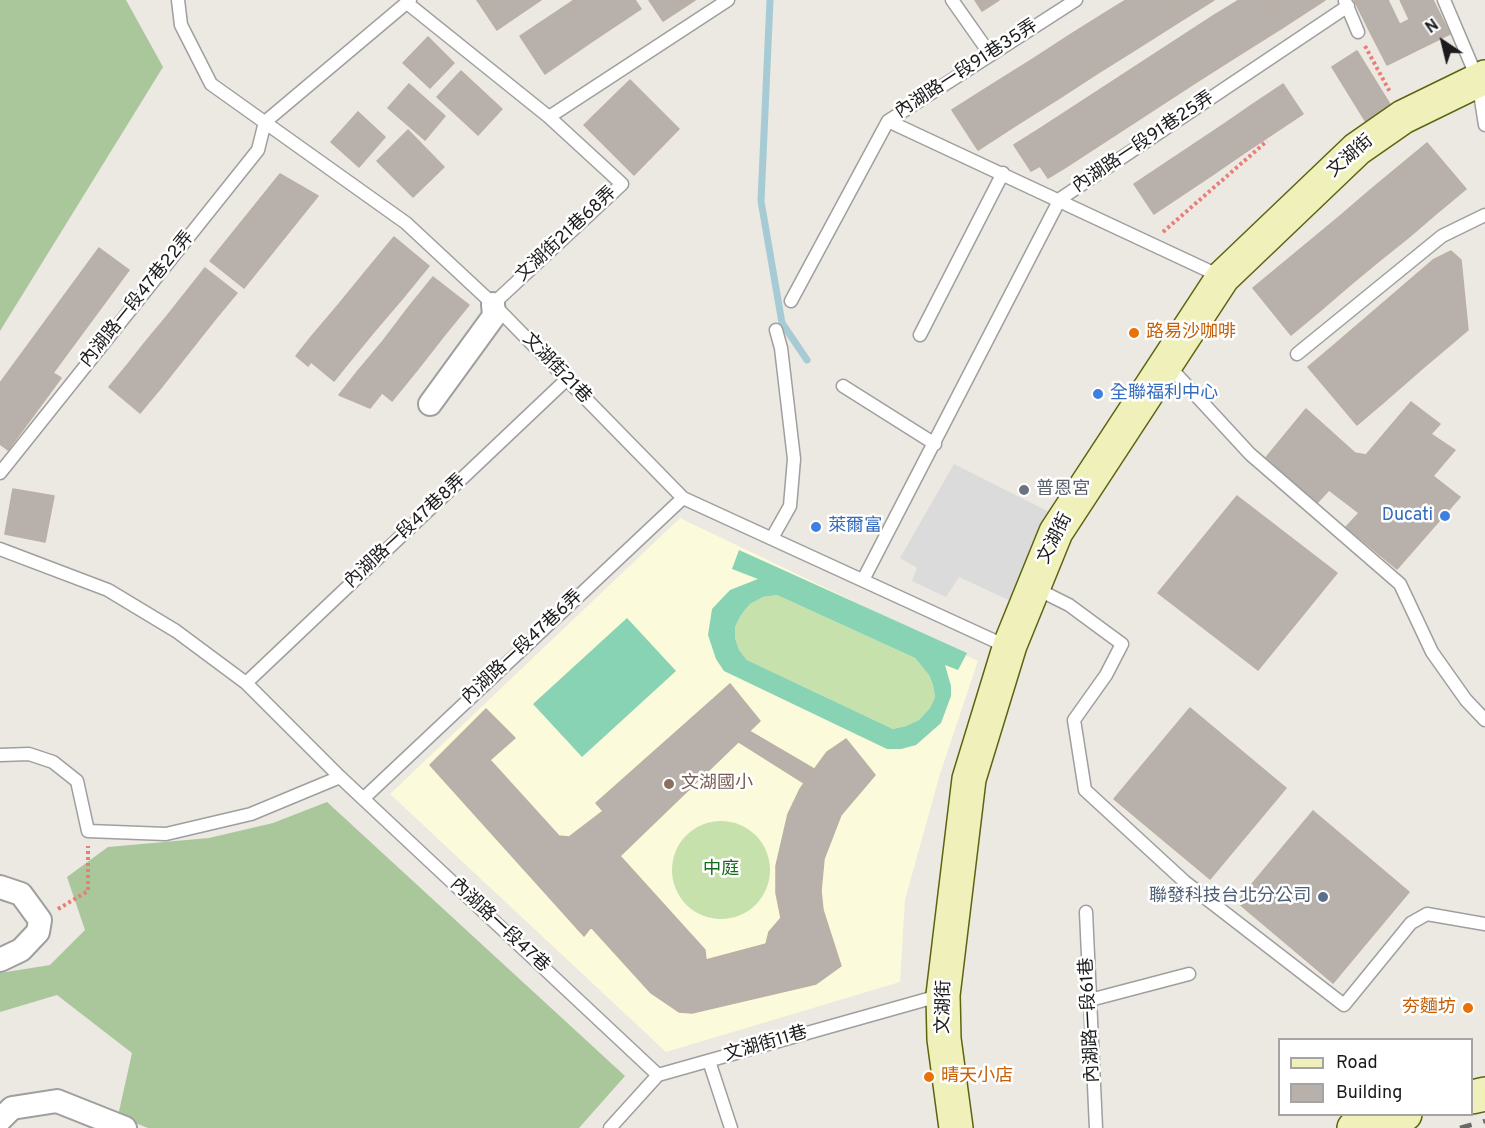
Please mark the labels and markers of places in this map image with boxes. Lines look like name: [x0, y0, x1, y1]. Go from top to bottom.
place label: 路易沙咖啡: [1146, 322, 1236, 344]
marker: 路易沙咖啡: [1127, 326, 1141, 340]
place label: 全聯福利中心: [1110, 383, 1218, 405]
marker: 全聯福利中心: [1091, 387, 1105, 401]
place label: 普恩宮: [1036, 479, 1090, 501]
marker: 普恩宮: [1017, 483, 1031, 497]
place label: Ducati: [1382, 505, 1433, 527]
marker: Ducati: [1438, 509, 1452, 523]
place label: 萊爾富: [828, 516, 882, 538]
marker: 萊爾富: [809, 520, 823, 534]
place label: 文湖國小: [681, 773, 753, 795]
marker: 文湖國小: [662, 777, 676, 791]
place label: 聯發科技台北分公司: [1149, 886, 1311, 908]
marker: 聯發科技台北分公司: [1316, 890, 1330, 904]
place label: 夯麵坊: [1402, 997, 1456, 1019]
marker: 夯麵坊: [1461, 1001, 1475, 1015]
place label: 晴天小店: [941, 1066, 1013, 1088]
marker: 晴天小店: [922, 1070, 936, 1084]

